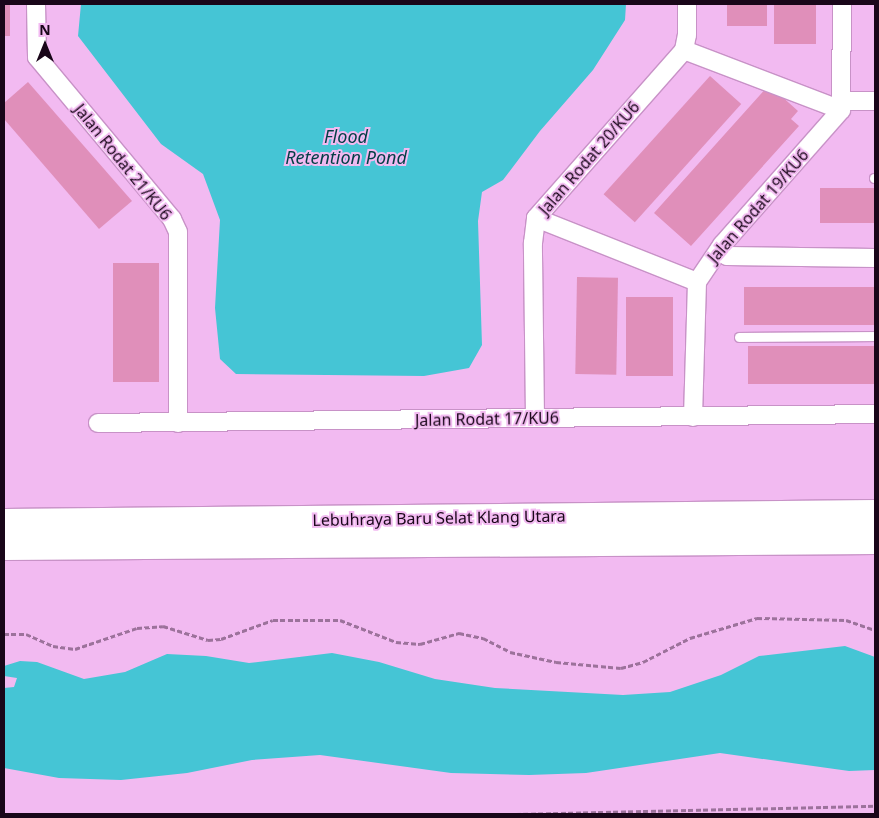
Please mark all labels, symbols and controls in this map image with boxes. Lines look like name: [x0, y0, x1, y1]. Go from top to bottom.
north arrow: [20, 20, 70, 70]
text: N: [39, 20, 51, 39]
street label: Jalan Rodat 20/KU6: [535, 97, 643, 219]
street label: Jalan Rodat 21/KU6: [70, 100, 176, 224]
water label: Flood Retention Pond: [285, 126, 407, 168]
street label: Jalan Rodat 19/KU6: [704, 145, 812, 267]
street label: Jalan Rodat 17/KU6: [415, 408, 559, 430]
street label: Lebuhraya Baru Selat Klang Utara: [312, 506, 566, 530]

